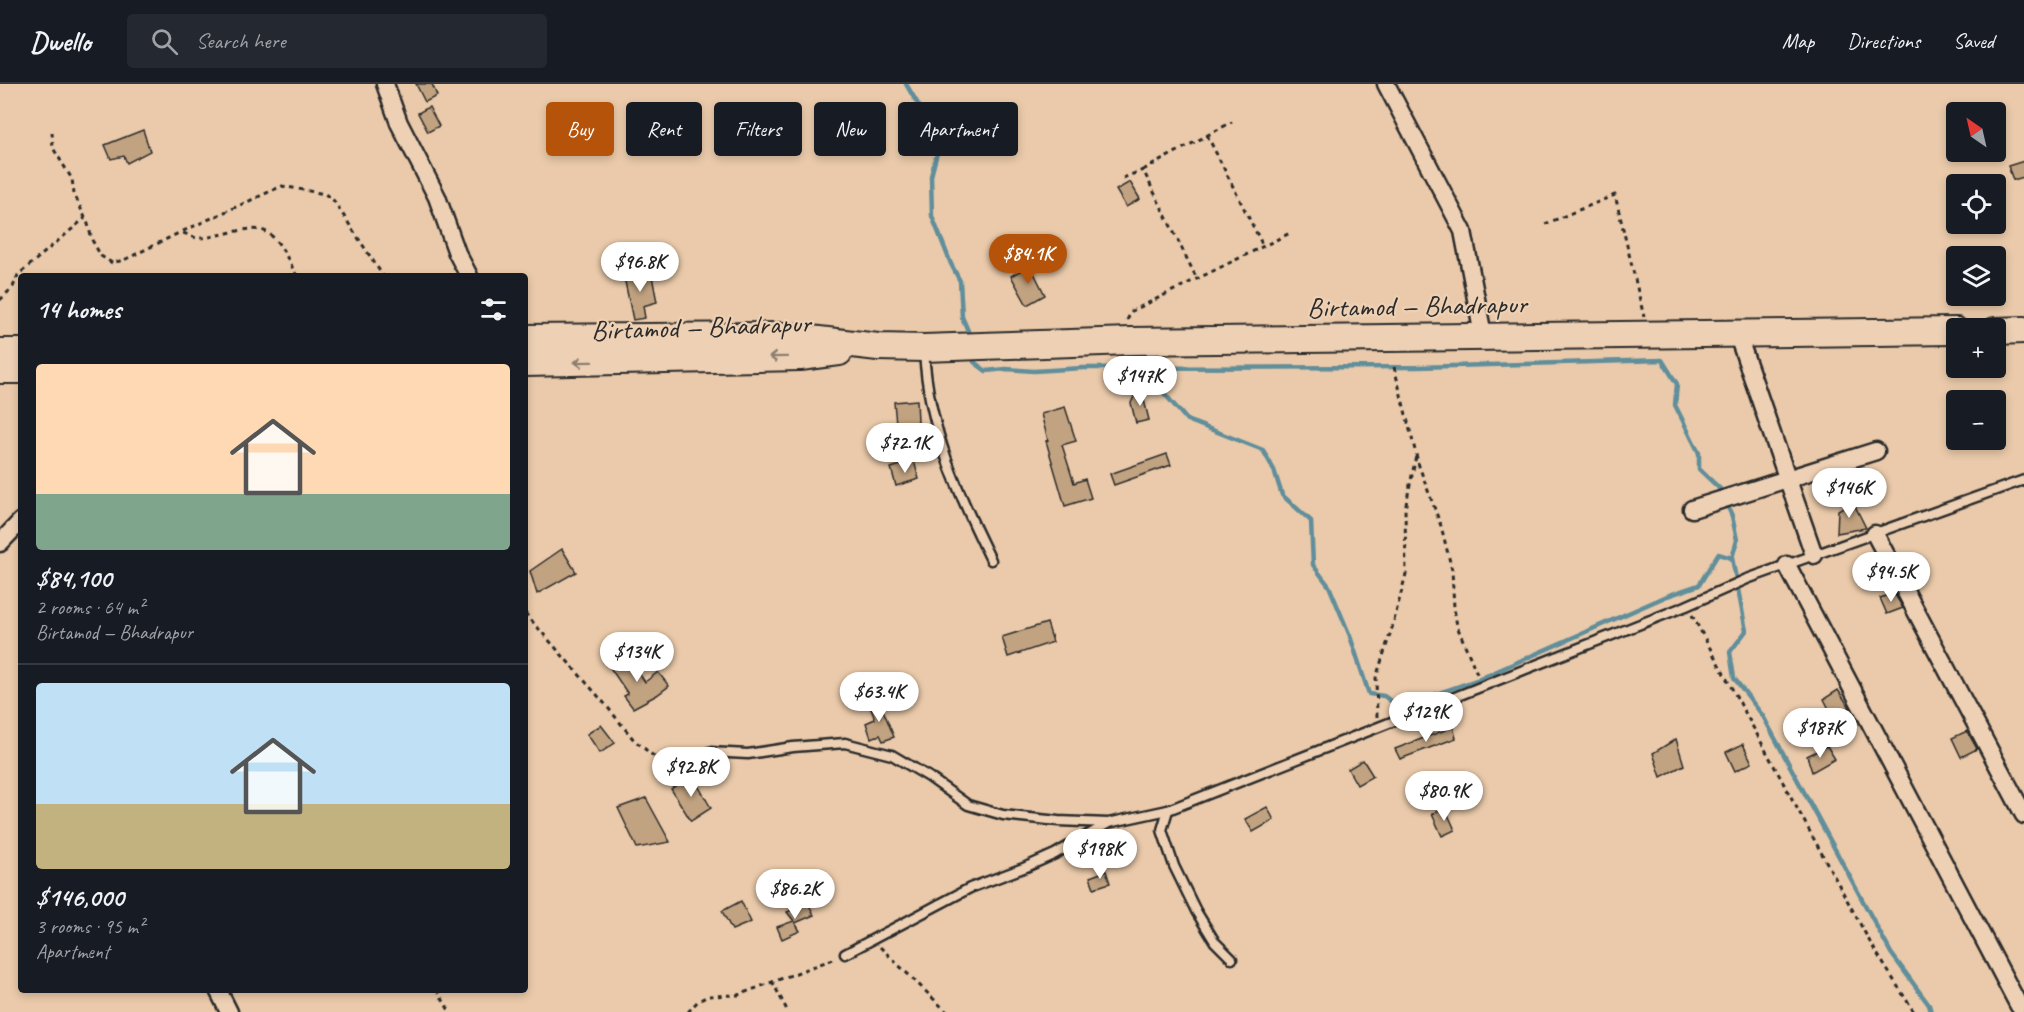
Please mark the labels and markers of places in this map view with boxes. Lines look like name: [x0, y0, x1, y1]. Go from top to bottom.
pin: $84.1K: [979, 234, 1077, 285]
pin: $96.8K: [591, 242, 689, 293]
pin: $147K: [1098, 356, 1182, 407]
pin: $72.1K: [856, 423, 954, 474]
pin: $146K: [1807, 468, 1891, 519]
pin: $94.5K: [1842, 552, 1940, 603]
pin: $134K: [595, 632, 679, 683]
pin: $63.4K: [830, 672, 928, 723]
pin: $129K: [1384, 692, 1468, 743]
pin: $187K: [1778, 708, 1862, 759]
pin: $92.8K: [642, 747, 740, 798]
pin: $80.9K: [1395, 771, 1493, 822]
pin: $198K: [1058, 829, 1142, 880]
pin: $86.2K: [746, 869, 844, 920]

